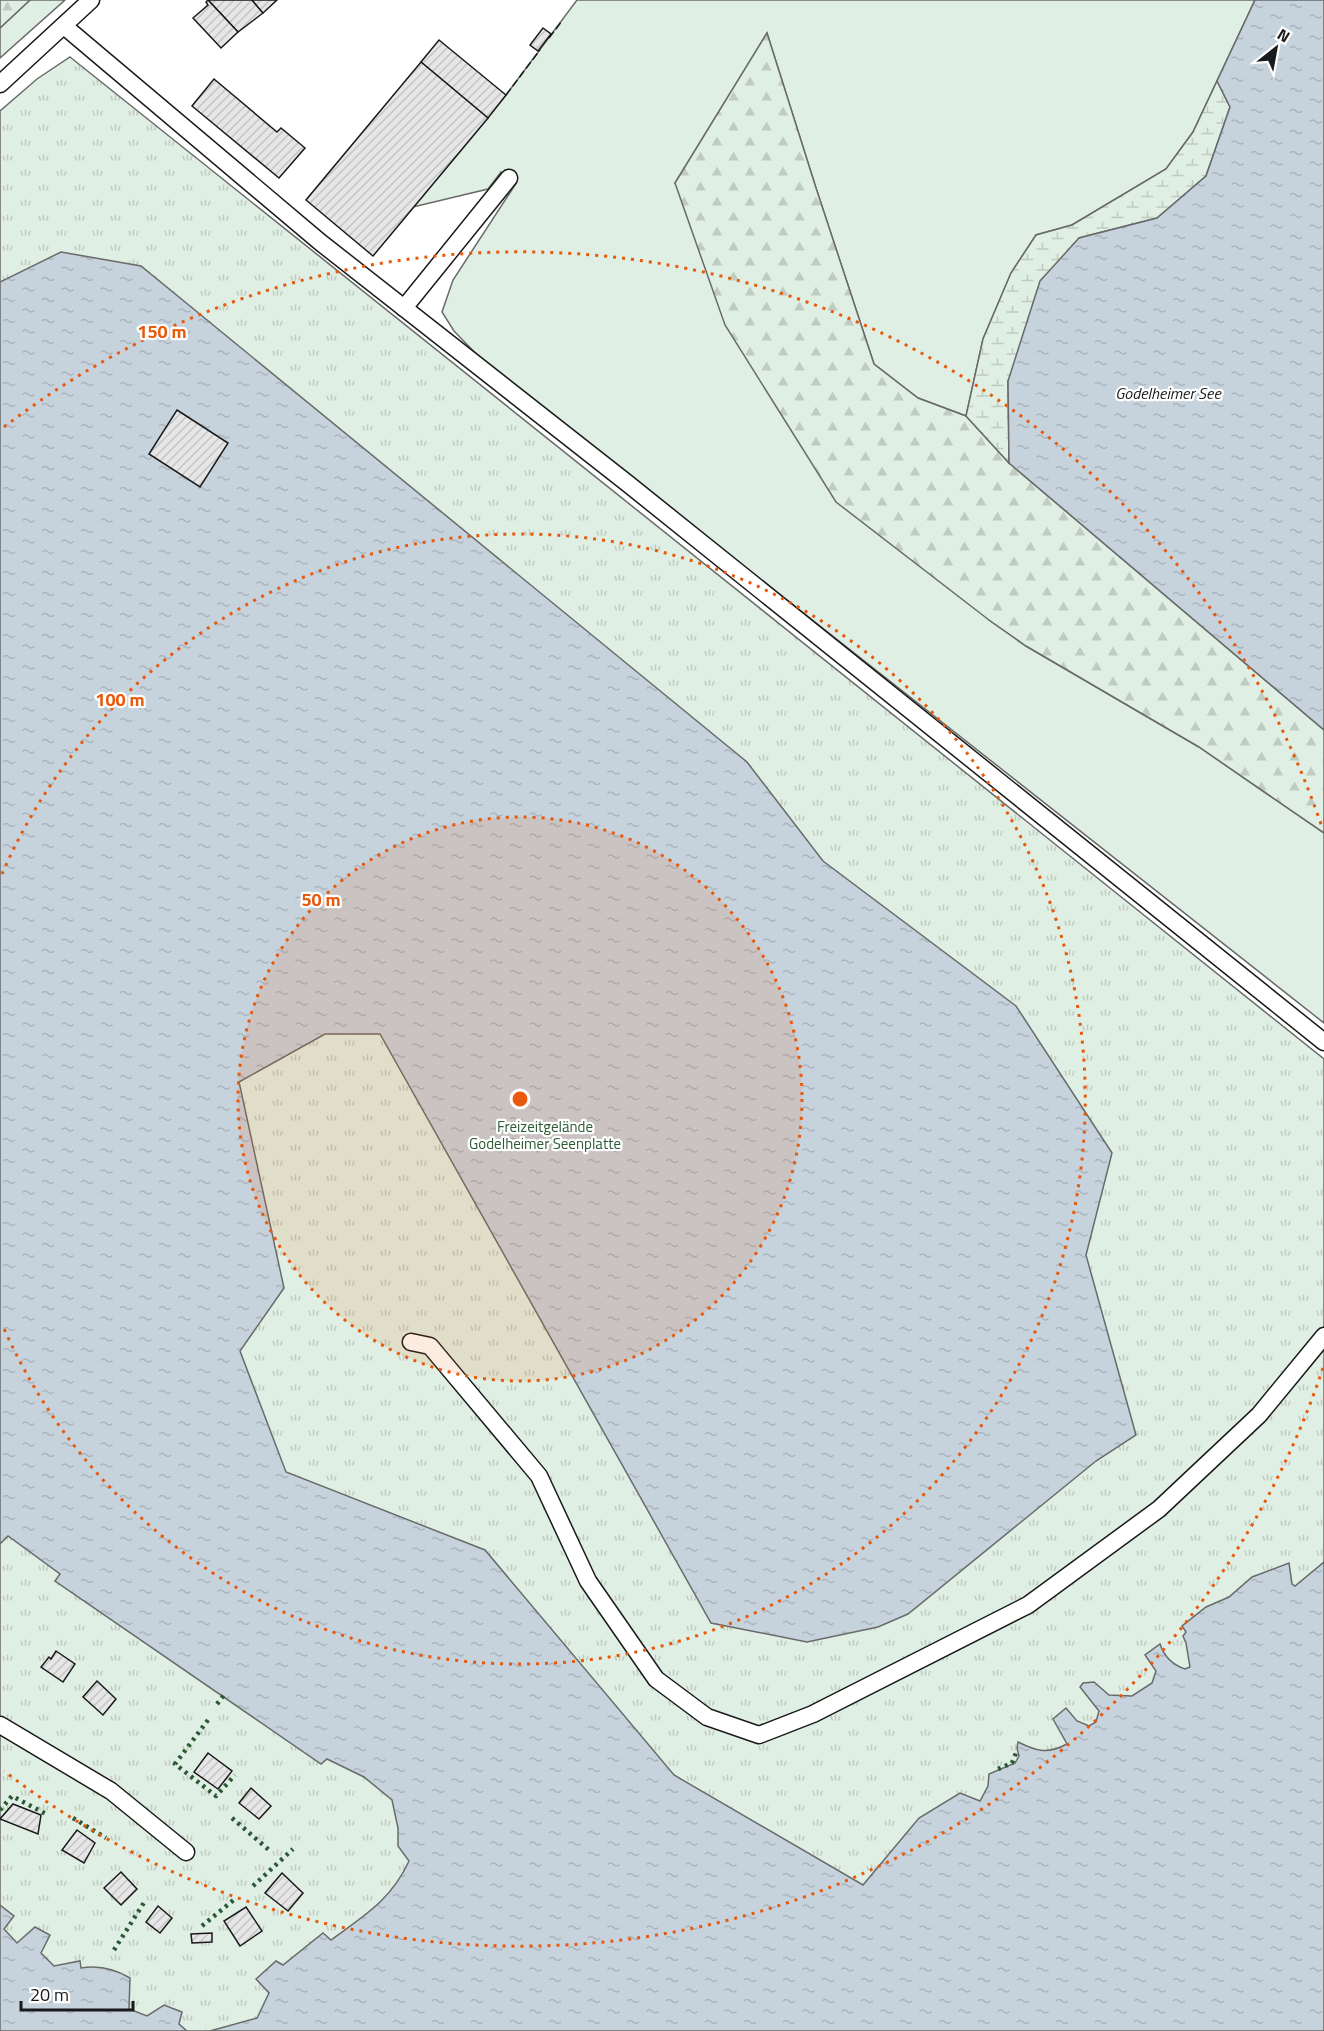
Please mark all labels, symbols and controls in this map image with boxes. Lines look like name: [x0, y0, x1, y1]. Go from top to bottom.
north arrow: [1246, 18, 1306, 78]
text: N: [1273, 22, 1295, 48]
text: 150 m: [137, 318, 187, 345]
water label: Godelheimer See: [1115, 381, 1222, 405]
text: 100 m: [95, 686, 145, 713]
text: 50 m: [301, 886, 341, 913]
centre of rings: [510, 1089, 530, 1109]
park label: Freizeitgelände Godelheimer Seenplatte: [469, 1115, 621, 1155]
scale bar: [21, 1974, 134, 2012]
text: 20 m: [30, 1981, 69, 2008]

